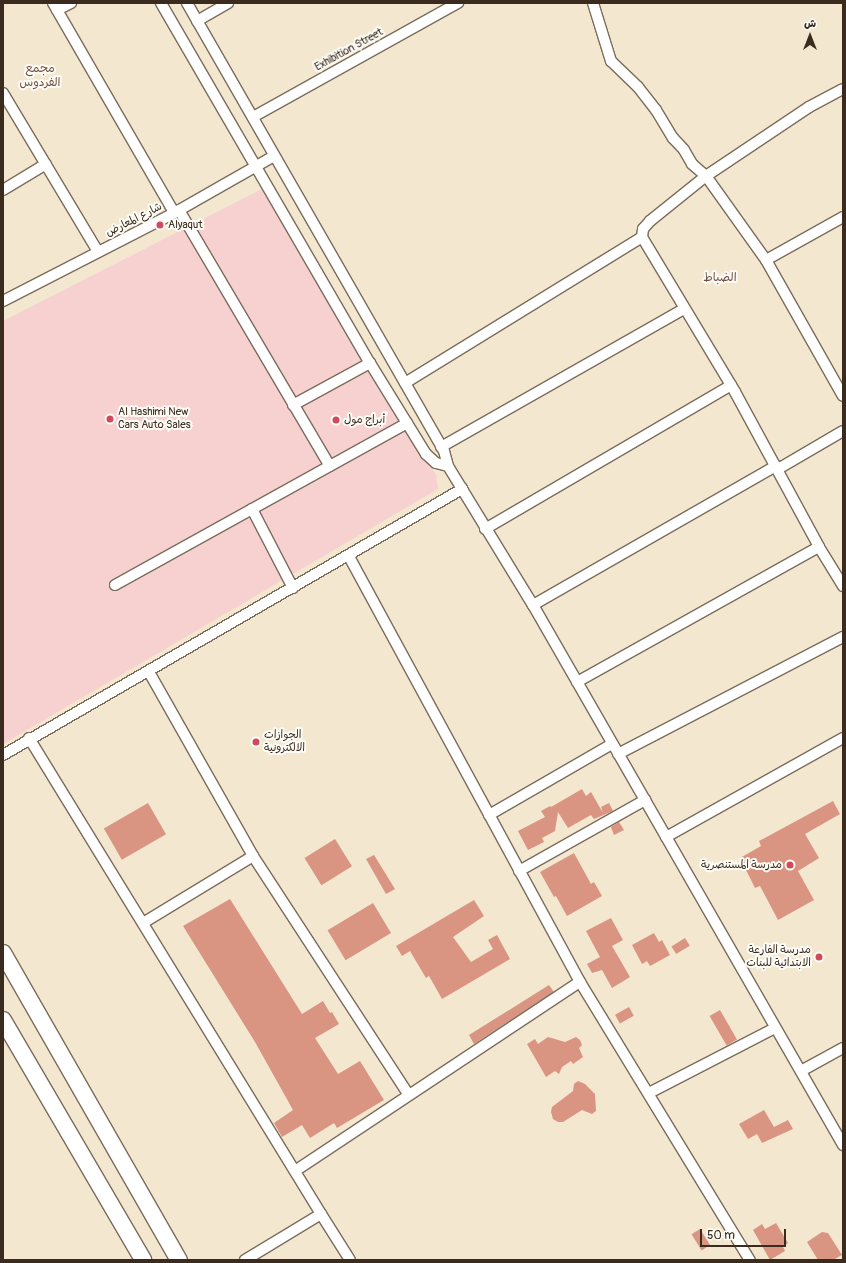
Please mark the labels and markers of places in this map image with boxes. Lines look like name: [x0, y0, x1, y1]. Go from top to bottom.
place label: Alyaqut: [168, 218, 203, 232]
marker: Alyaqut: [155, 220, 165, 230]
place label: Al Hashimi New Cars Auto Sales: [118, 406, 191, 432]
place label: أبراج مول: [344, 413, 385, 427]
marker: Al Hashimi New Cars Auto Sales: [105, 414, 115, 424]
marker: أبراج مول: [331, 415, 341, 425]
place label: الجوازات الالكترونية: [264, 729, 305, 755]
marker: الجوازات الالكترونية: [251, 737, 261, 747]
place label: مدرسة المستنصرية: [701, 858, 782, 872]
marker: مدرسة المستنصرية: [785, 860, 795, 870]
place label: مدرسة الفارعة الابتدائية للبنات: [746, 944, 811, 970]
marker: مدرسة الفارعة الابتدائية للبنات: [814, 952, 824, 962]

